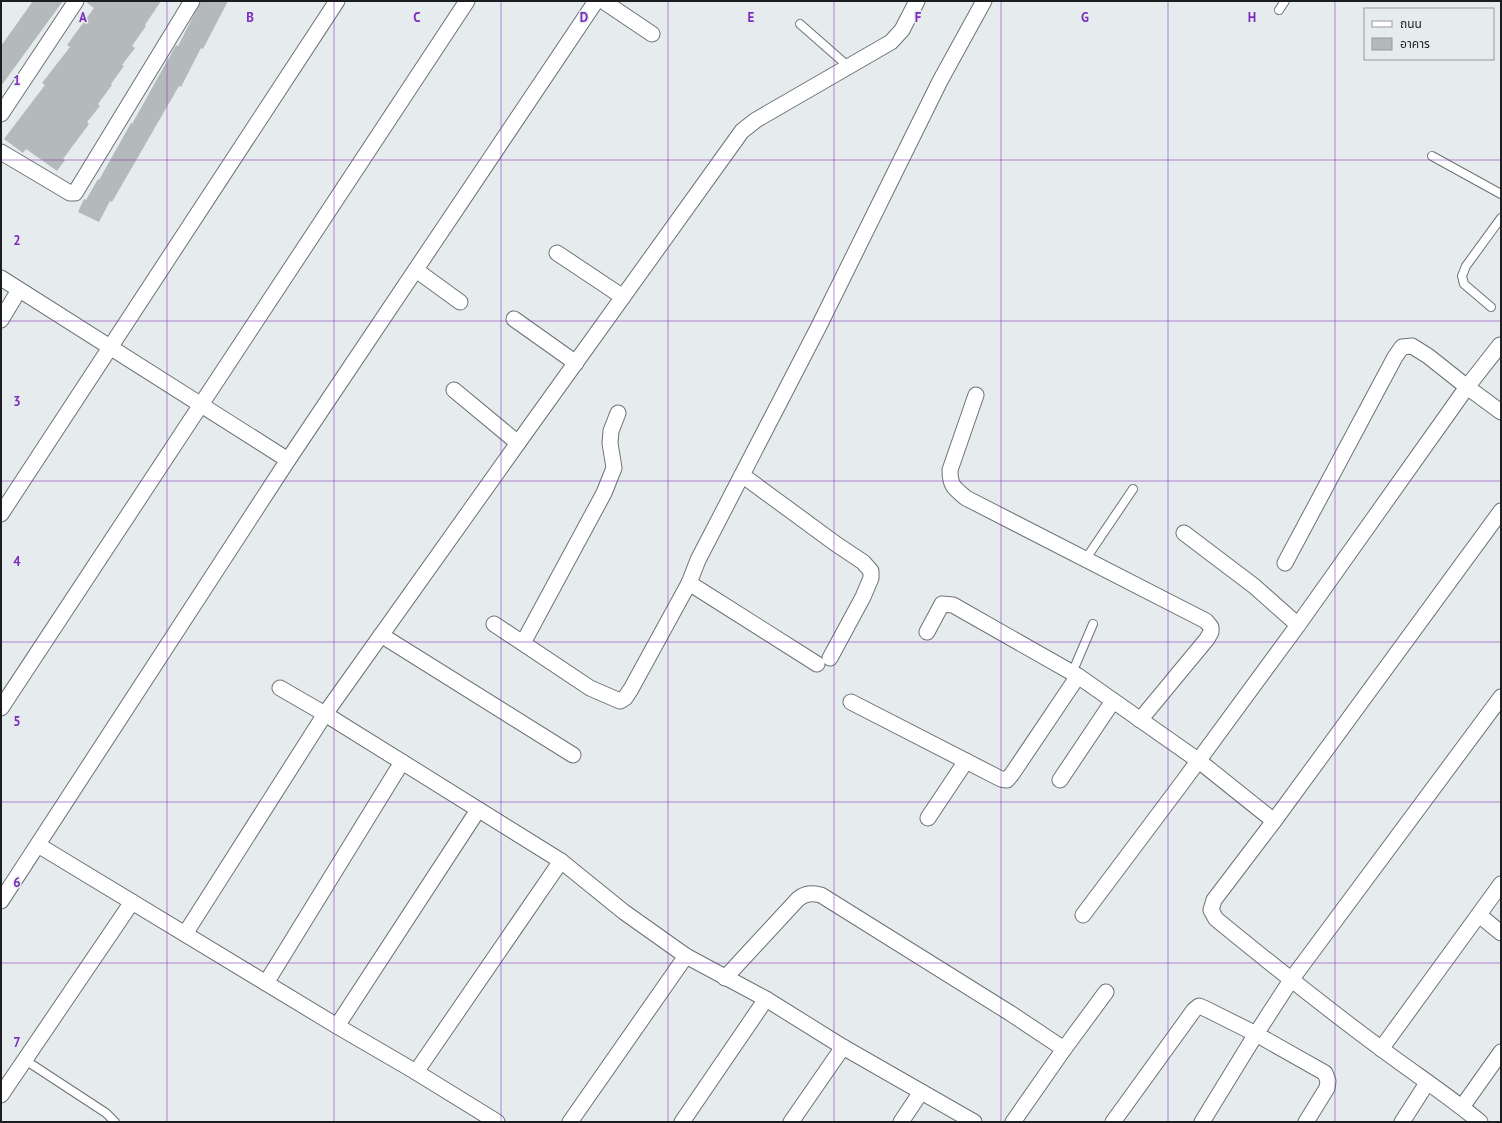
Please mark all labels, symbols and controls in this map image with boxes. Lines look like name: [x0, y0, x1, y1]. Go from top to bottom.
legend: [1364, 8, 1494, 60]
text: A: [79, 9, 87, 26]
text: B: [246, 9, 254, 26]
text: C: [413, 9, 421, 26]
text: D: [580, 9, 588, 26]
text: E: [748, 9, 755, 26]
text: F: [915, 9, 922, 26]
text: G: [1081, 9, 1089, 26]
text: H: [1248, 9, 1256, 26]
text: ถนน: [1400, 16, 1422, 31]
text: อาคาร: [1400, 36, 1430, 51]
text: 1: [13, 72, 21, 89]
text: 2: [13, 232, 21, 249]
text: 3: [13, 393, 21, 410]
text: 4: [13, 553, 21, 570]
text: 5: [13, 713, 21, 730]
text: 6: [13, 874, 21, 891]
text: 7: [13, 1034, 21, 1051]

